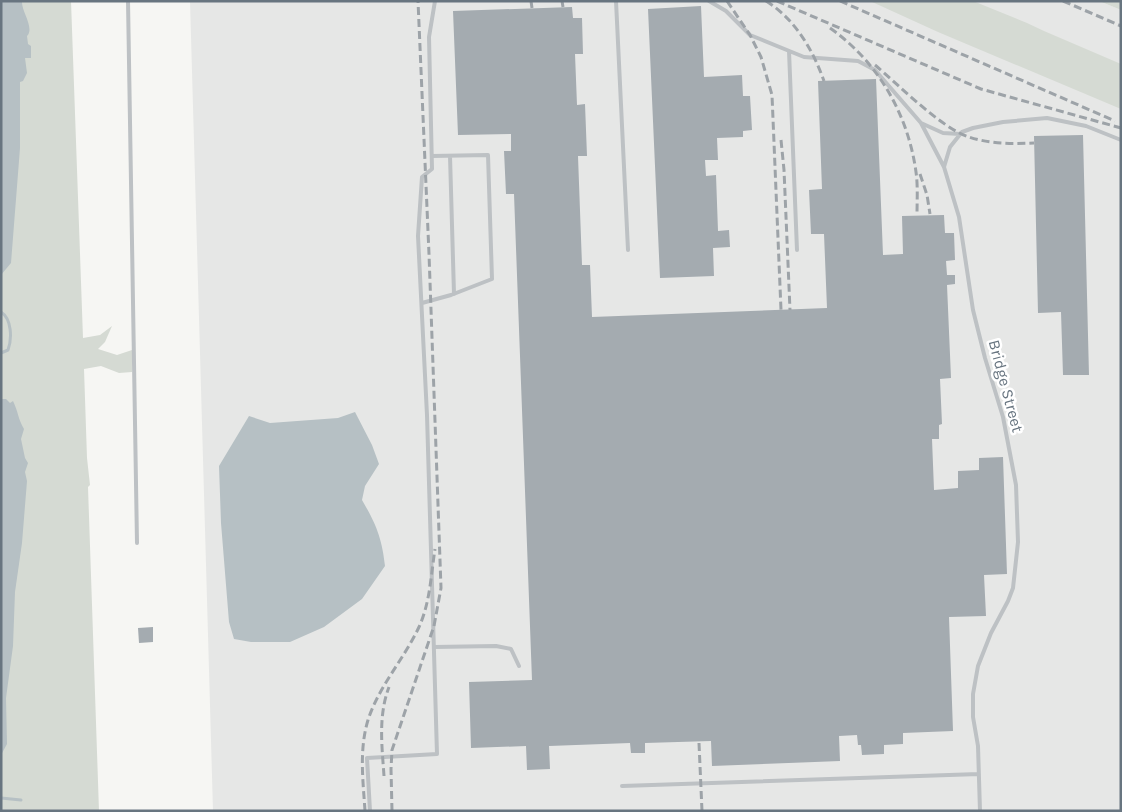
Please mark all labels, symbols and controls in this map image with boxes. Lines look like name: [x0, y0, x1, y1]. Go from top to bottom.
street label: Bridge Street: [985, 338, 1027, 434]

